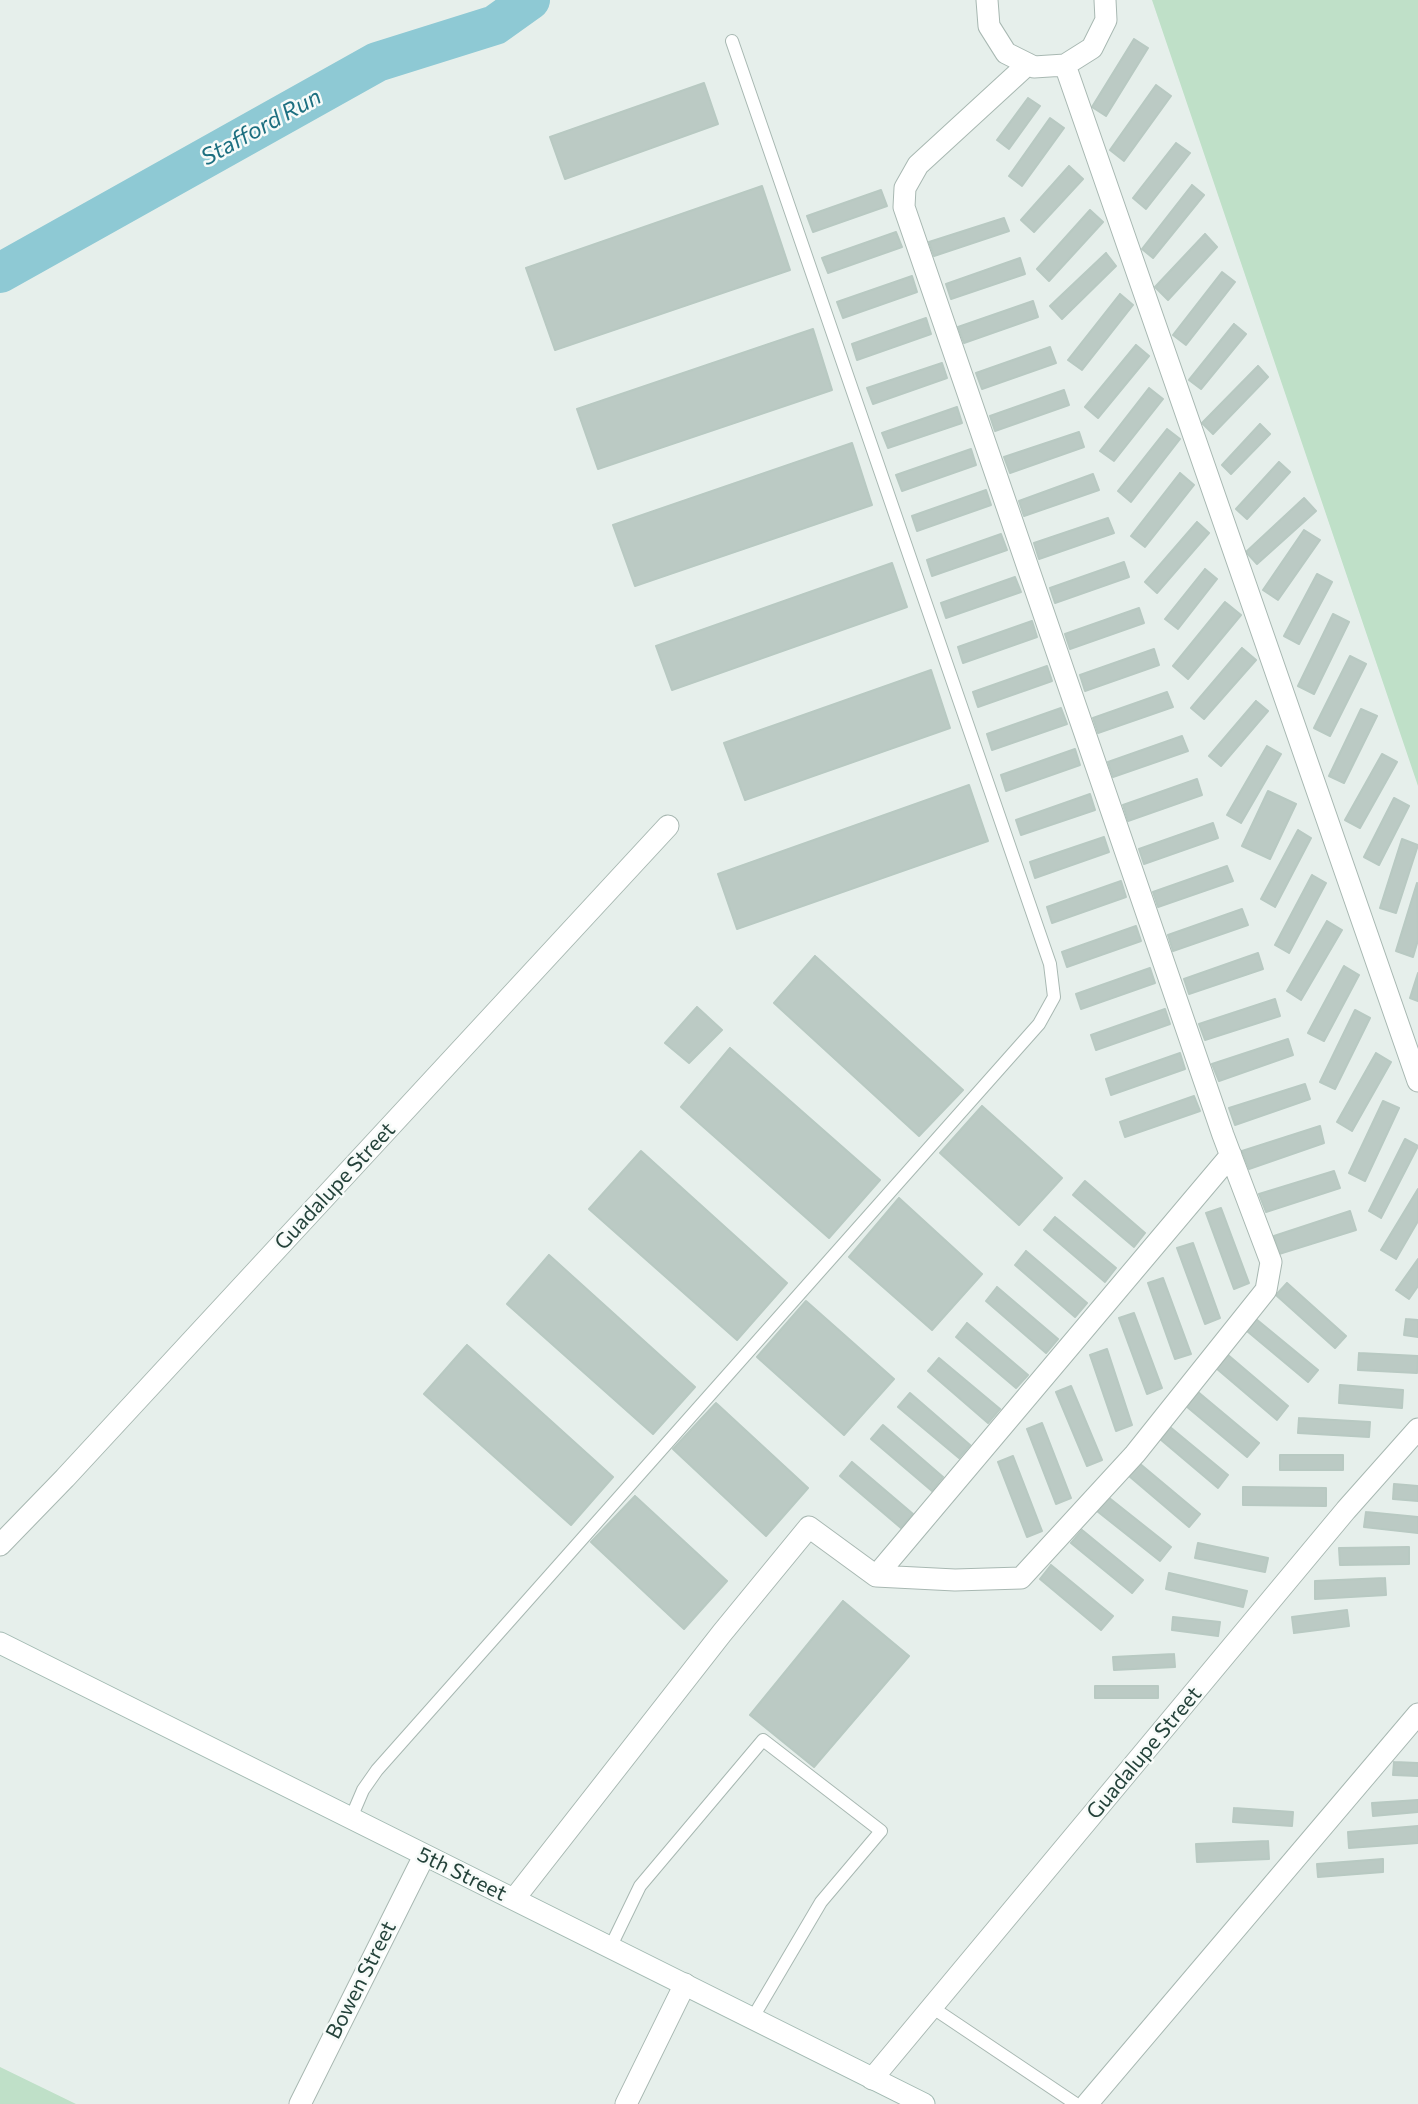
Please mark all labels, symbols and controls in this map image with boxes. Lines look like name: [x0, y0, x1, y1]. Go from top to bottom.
water label: Stafford Run: [196, 83, 326, 171]
street label: Guadalupe Street: [269, 1117, 401, 1255]
street label: Guadalupe Street: [1081, 1682, 1207, 1824]
street label: 5th Street: [413, 1842, 511, 1906]
street label: Bowen Street: [321, 1917, 401, 2043]

